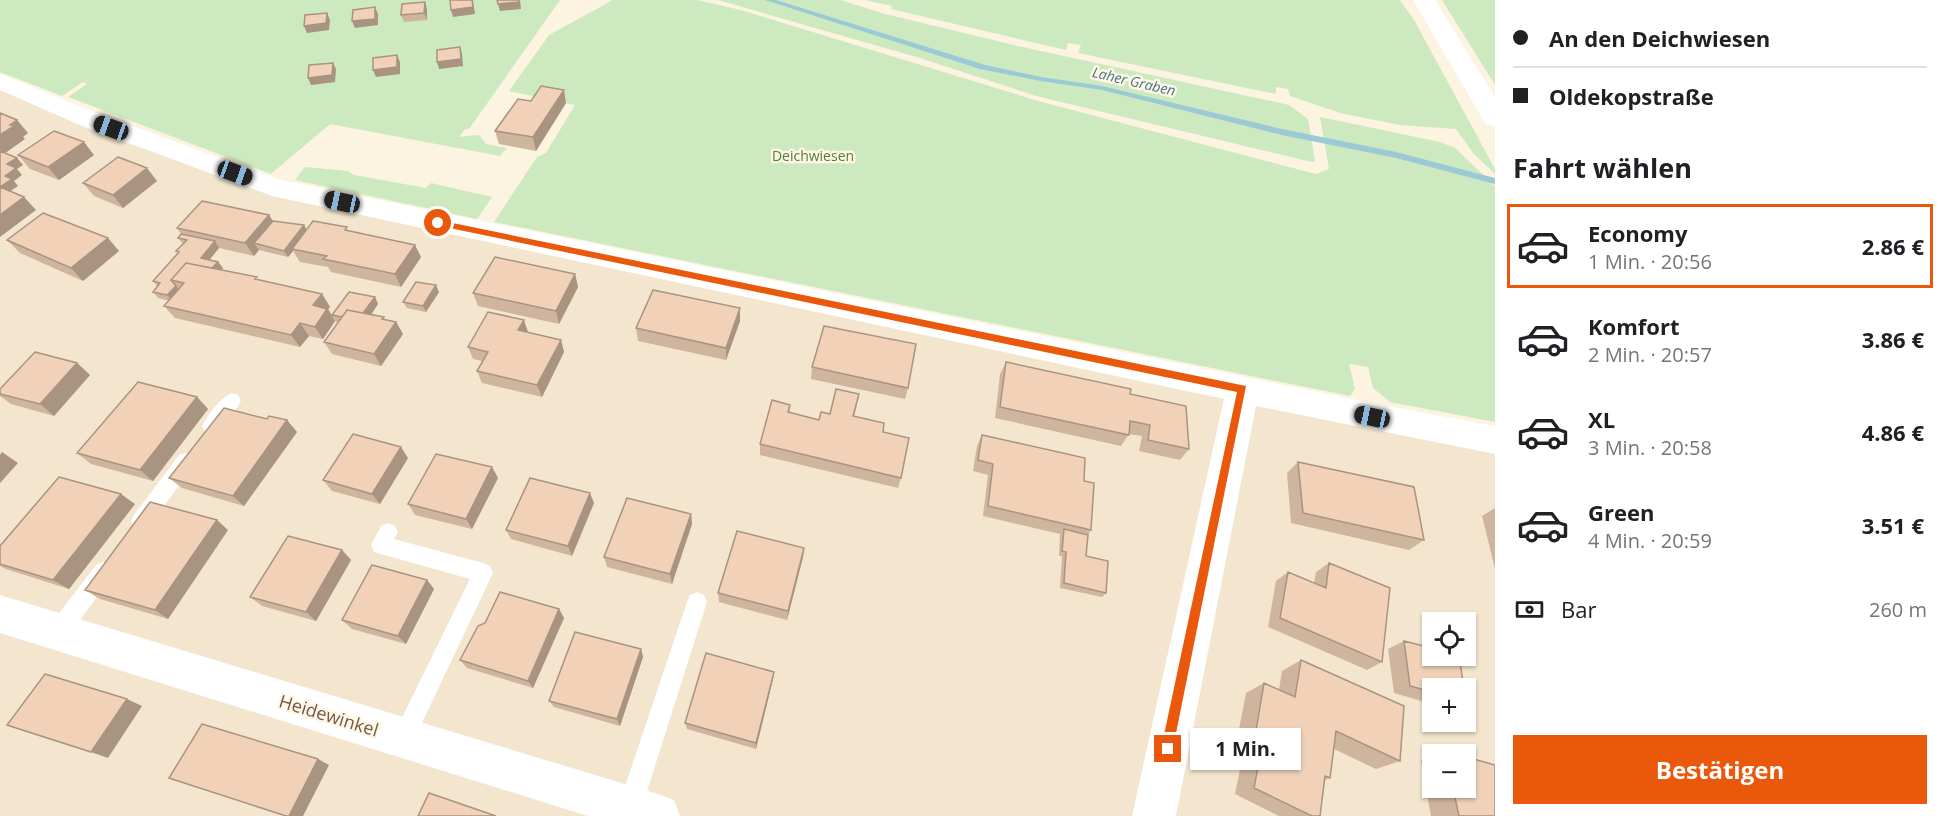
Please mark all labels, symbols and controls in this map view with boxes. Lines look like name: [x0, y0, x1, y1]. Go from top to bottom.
text: An den Deichwiesen: [1549, 23, 1770, 53]
water label: Laher Graben: [1090, 62, 1178, 100]
text: Oldekopstraße: [1549, 81, 1714, 111]
car: [91, 113, 131, 143]
park label: Deichwiesen: [772, 146, 854, 165]
text: Fahrt wählen: [1513, 149, 1692, 186]
car: [215, 158, 255, 188]
car: [323, 189, 361, 215]
route start: [424, 209, 451, 236]
text: Economy: [1588, 218, 1687, 248]
icon: car: [1516, 219, 1570, 273]
text: 2.86 €: [1862, 231, 1924, 261]
text: 1 Min. · 20:56: [1588, 248, 1712, 275]
text: Komfort: [1588, 311, 1680, 341]
icon: car: [1516, 312, 1570, 366]
text: 3.86 €: [1862, 324, 1924, 354]
text: 2 Min. · 20:57: [1588, 341, 1712, 368]
car: [1353, 404, 1391, 430]
text: XL: [1588, 404, 1615, 434]
icon: car: [1516, 405, 1570, 459]
text: 4.86 €: [1862, 417, 1924, 447]
text: 3 Min. · 20:58: [1588, 434, 1712, 461]
text: Green: [1588, 497, 1654, 527]
icon: car: [1516, 498, 1570, 552]
text: 3.51 €: [1862, 510, 1924, 540]
text: 4 Min. · 20:59: [1588, 527, 1712, 554]
icon: cash: [1513, 593, 1546, 626]
text: Bar: [1561, 594, 1596, 624]
text: 260 m: [1869, 596, 1927, 623]
map controls: [1422, 612, 1476, 798]
button: locate: [1422, 612, 1476, 666]
button: +: [1422, 678, 1476, 732]
street label: Heidewinkel: [276, 689, 382, 741]
callout: 1 Min.: [1189, 728, 1300, 770]
route end: [1154, 735, 1181, 762]
text: 1 Min.: [1215, 735, 1276, 762]
button: Bestätigen: [1513, 735, 1927, 804]
button: −: [1422, 744, 1476, 798]

